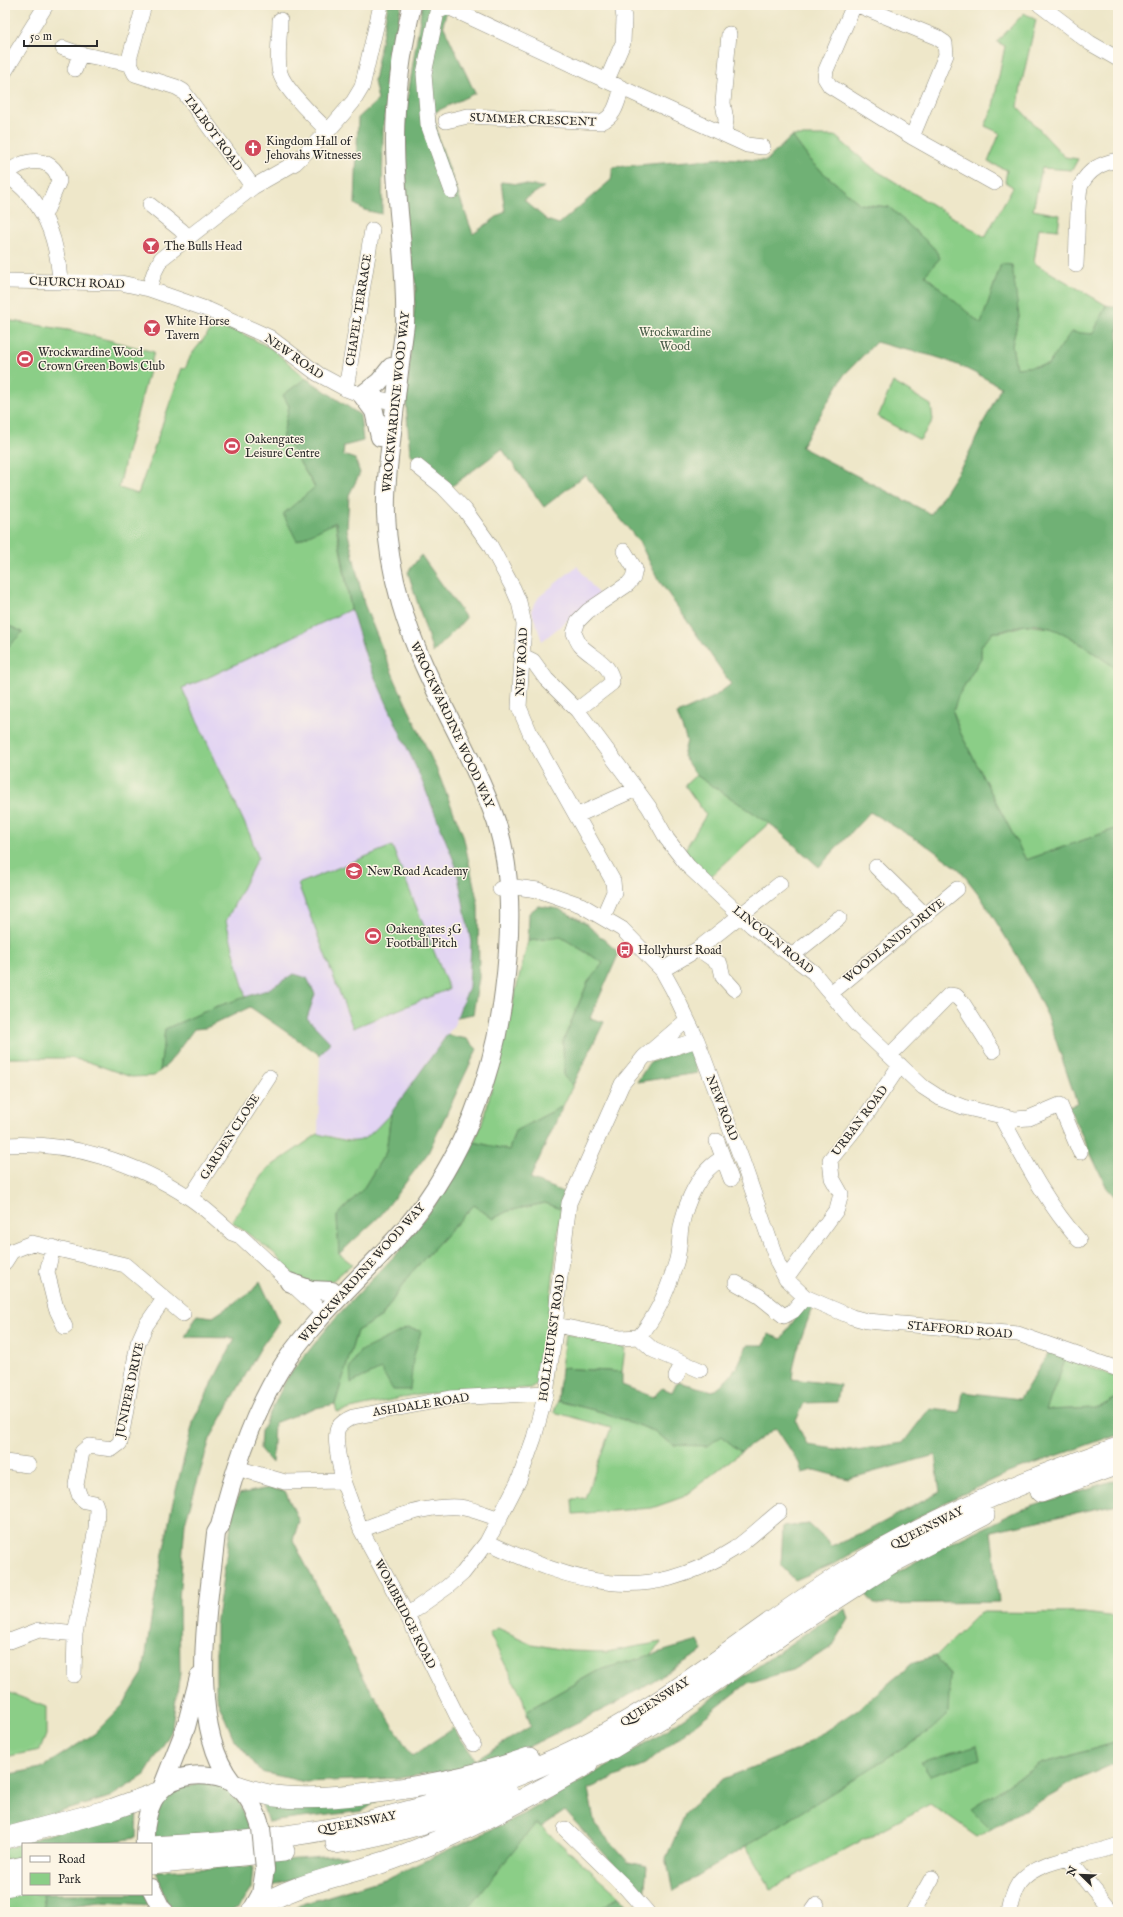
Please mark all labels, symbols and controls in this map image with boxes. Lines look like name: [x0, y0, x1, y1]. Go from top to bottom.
scale bar: [24, 22, 97, 48]
text: 50 m: [30, 29, 52, 44]
street label: TALBOT ROAD: [180, 92, 246, 174]
street label: SUMMER CRESCENT: [469, 110, 597, 130]
place label: Kingdom Hall of Jehovahs Witnesses: [264, 134, 361, 164]
church icon: Kingdom Hall of Jehovahs Witnesses: [243, 138, 263, 158]
bar icon: The Bulls Head: [141, 236, 161, 256]
place label: The Bulls Head: [164, 239, 243, 254]
street label: CHAPEL TERRACE: [343, 253, 375, 367]
street label: CHURCH ROAD: [29, 274, 125, 292]
street label: WROCKWARDINE WOOD WAY: [379, 310, 413, 493]
place label: White Horse Tavern: [165, 314, 230, 343]
bar icon: White Horse Tavern: [142, 318, 162, 338]
park label: Wrockwardine Wood: [639, 325, 712, 354]
street label: NEW ROAD: [261, 331, 327, 383]
place label: Wrockwardine Wood Crown Green Bowls Club: [38, 345, 165, 374]
sports icon: Wrockwardine Wood Crown Green Bowls Club: [15, 349, 35, 369]
place label: Oakengates Leisure Centre: [245, 432, 320, 461]
sports icon: Oakengates Leisure Centre: [222, 436, 242, 456]
street label: NEW ROAD: [513, 627, 531, 697]
street label: WROCKWARDINE WOOD WAY: [407, 639, 498, 811]
school or university icon: New Road Academy: [344, 861, 364, 881]
place label: New Road Academy: [367, 864, 468, 879]
street label: WOODLANDS DRIVE: [840, 896, 948, 986]
street label: LINCOLN ROAD: [729, 903, 817, 978]
place label: Oakengates 3G Football Pitch: [386, 922, 462, 951]
sports icon: Oakengates 3G Football Pitch: [363, 926, 383, 946]
bus stop icon: Hollyhurst Road: [615, 940, 635, 960]
place label: Hollyhurst Road: [638, 943, 722, 958]
street label: NEW ROAD: [703, 1073, 741, 1143]
street label: URBAN ROAD: [829, 1082, 892, 1159]
street label: GARDEN CLOSE: [197, 1091, 263, 1183]
street label: WROCKWARDINE WOOD WAY: [296, 1200, 429, 1346]
street label: HOLLYHURST ROAD: [536, 1273, 568, 1403]
street label: STAFFORD ROAD: [907, 1318, 1013, 1342]
street label: JUNIPER DRIVE: [112, 1341, 148, 1441]
street label: ASHDALE ROAD: [371, 1390, 471, 1420]
street label: QUEENSWAY: [888, 1503, 967, 1553]
street label: WOMBRIDGE ROAD: [371, 1557, 439, 1672]
street label: QUEENSWAY: [617, 1673, 693, 1730]
street label: QUEENSWAY: [316, 1808, 398, 1838]
legend: [22, 1843, 152, 1895]
text: Road: [58, 1852, 86, 1867]
north arrow: [1061, 1855, 1101, 1895]
text: N: [1064, 1864, 1081, 1880]
text: Park: [58, 1872, 81, 1887]

